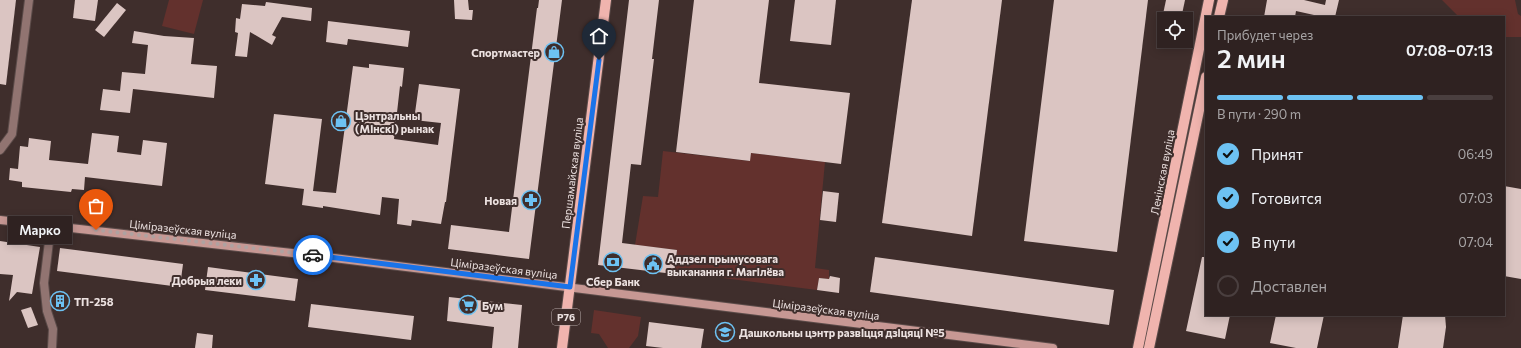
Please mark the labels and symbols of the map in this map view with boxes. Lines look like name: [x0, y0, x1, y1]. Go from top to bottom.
pin: [582, 19, 616, 60]
shop icon: Спортмастер: [543, 41, 565, 63]
place label: Спортмастер: [471, 46, 541, 59]
place label: Цэнтральны (Мінскі) рынак: [355, 109, 435, 135]
shop icon: Цэнтральны (Мінскі) рынак: [330, 110, 352, 132]
street label: Першамайская вуліца: [559, 116, 585, 230]
street label: Ленінская вуліца: [1147, 128, 1177, 216]
pin: [79, 189, 113, 230]
pharmacy icon: Новая: [520, 189, 542, 211]
place label: Новая: [484, 194, 517, 207]
callout: Марко: [8, 216, 72, 244]
street label: Ціміразеўская вуліца: [129, 217, 237, 241]
courier: [293, 235, 333, 275]
bank icon: Сбер Банк: [602, 251, 624, 273]
place label: Аддзел прымусовага выканання г. Магілёва: [667, 252, 784, 278]
public building icon: Аддзел прымусовага выканання г. Магілёва: [642, 253, 664, 275]
street label: Ціміразеўская вуліца: [450, 255, 558, 281]
pharmacy icon: Добрыя леки: [245, 269, 267, 291]
place label: Добрыя леки: [172, 274, 242, 287]
place label: Сбер Банк: [586, 275, 641, 288]
building icon: ТП-258: [49, 290, 71, 312]
supermarket icon: Бум: [457, 294, 479, 316]
place label: ТП-258: [74, 295, 114, 308]
street label: Ціміразеўская вуліца: [772, 296, 880, 322]
place label: Бум: [482, 299, 503, 312]
road number: Р76: [552, 309, 580, 325]
school or university icon: Дашкольны цэнтр развіцця дзіцяці №5: [714, 321, 736, 343]
place label: Дашкольны цэнтр развіцця дзіцяці №5: [739, 326, 945, 339]

